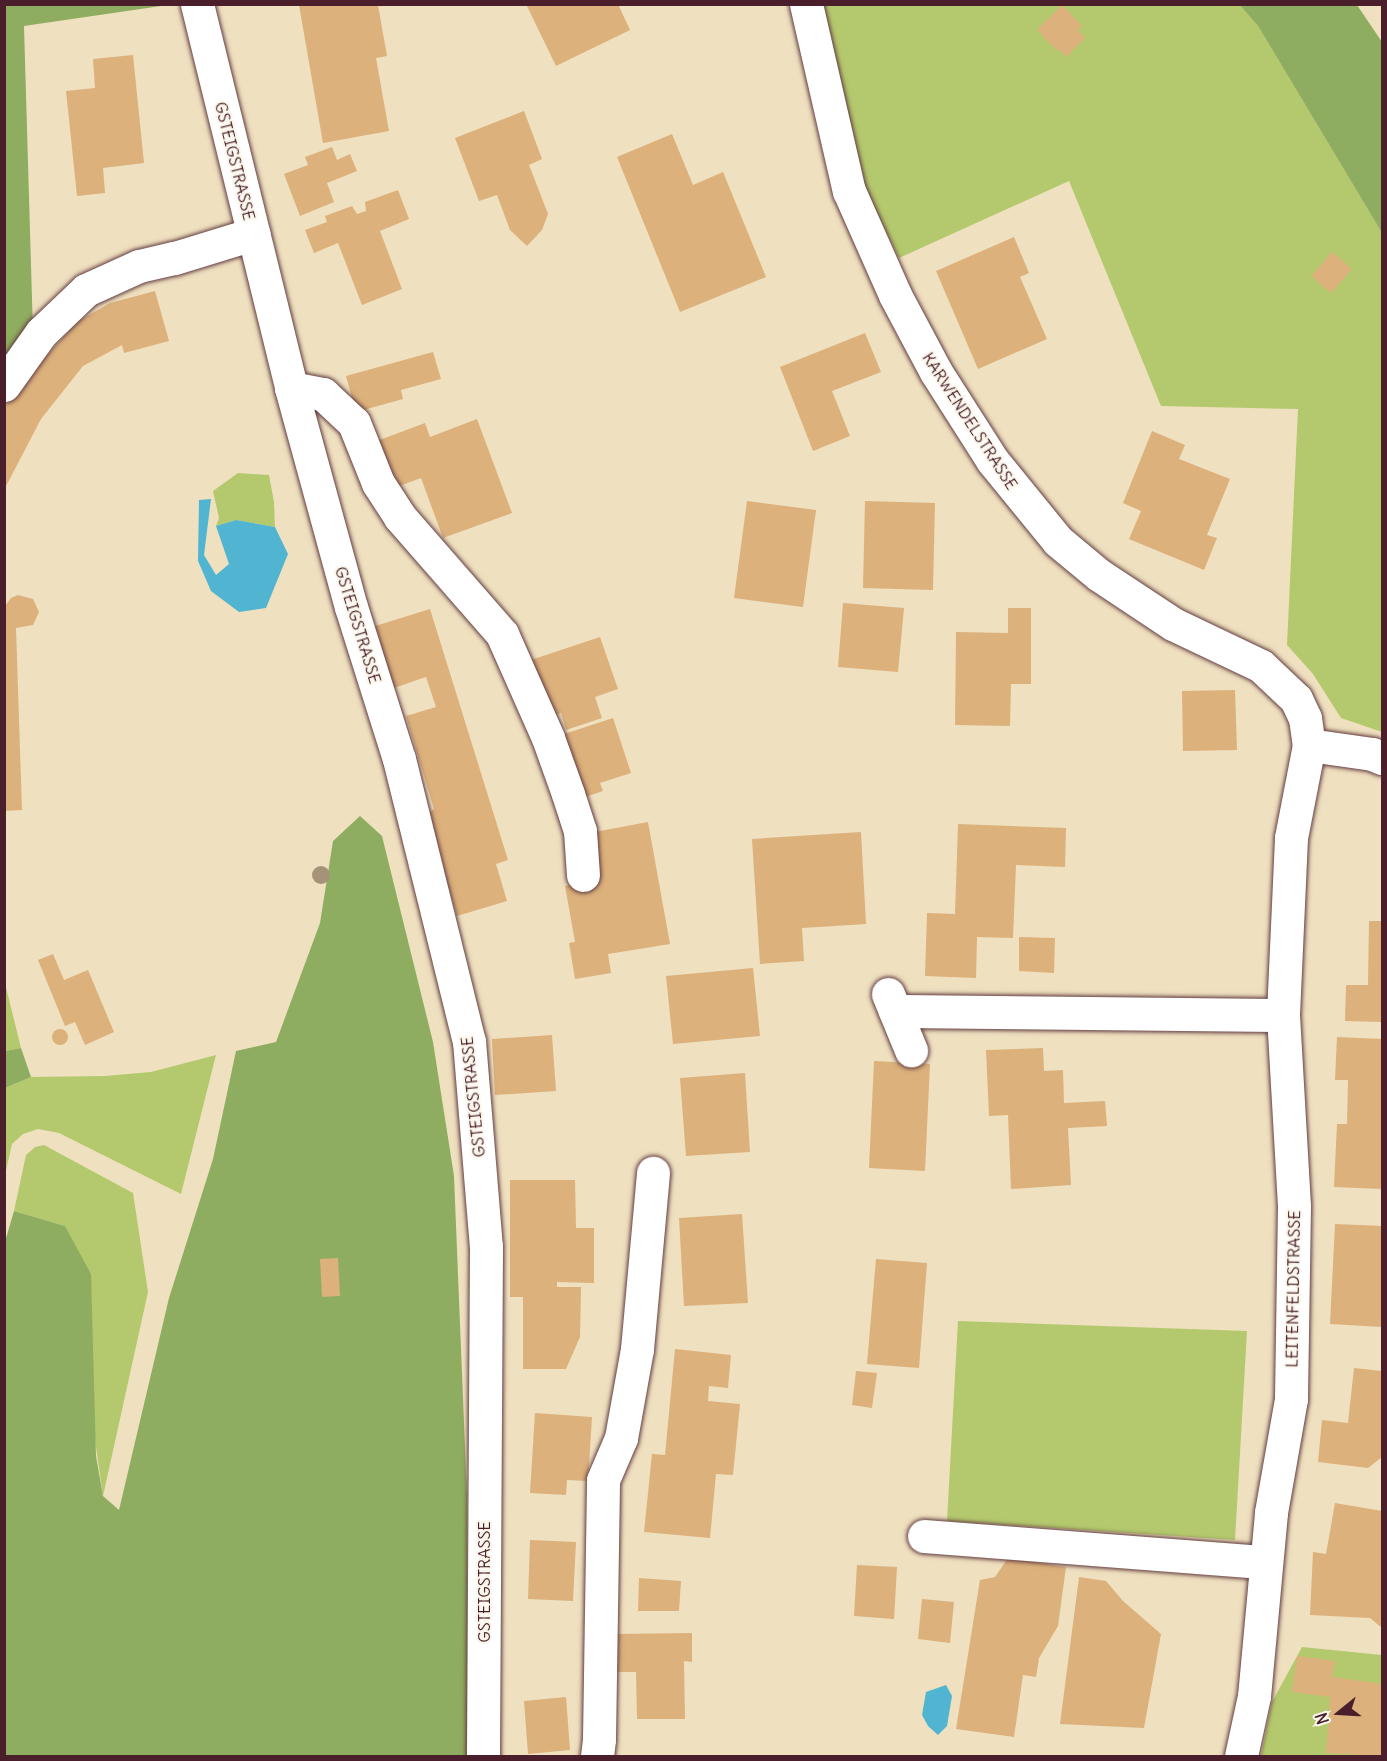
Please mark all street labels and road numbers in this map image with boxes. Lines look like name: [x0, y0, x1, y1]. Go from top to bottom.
street label: GSTEIGSTRASSE: [211, 100, 259, 222]
street label: KARWENDELSTRASSE: [918, 349, 1022, 493]
street label: GSTEIGSTRASSE: [331, 564, 385, 686]
street label: GSTEIGSTRASSE: [457, 1036, 489, 1158]
street label: LEITENFELDSTRASSE: [1282, 1210, 1304, 1368]
street label: GSTEIGSTRASSE: [474, 1521, 494, 1643]

